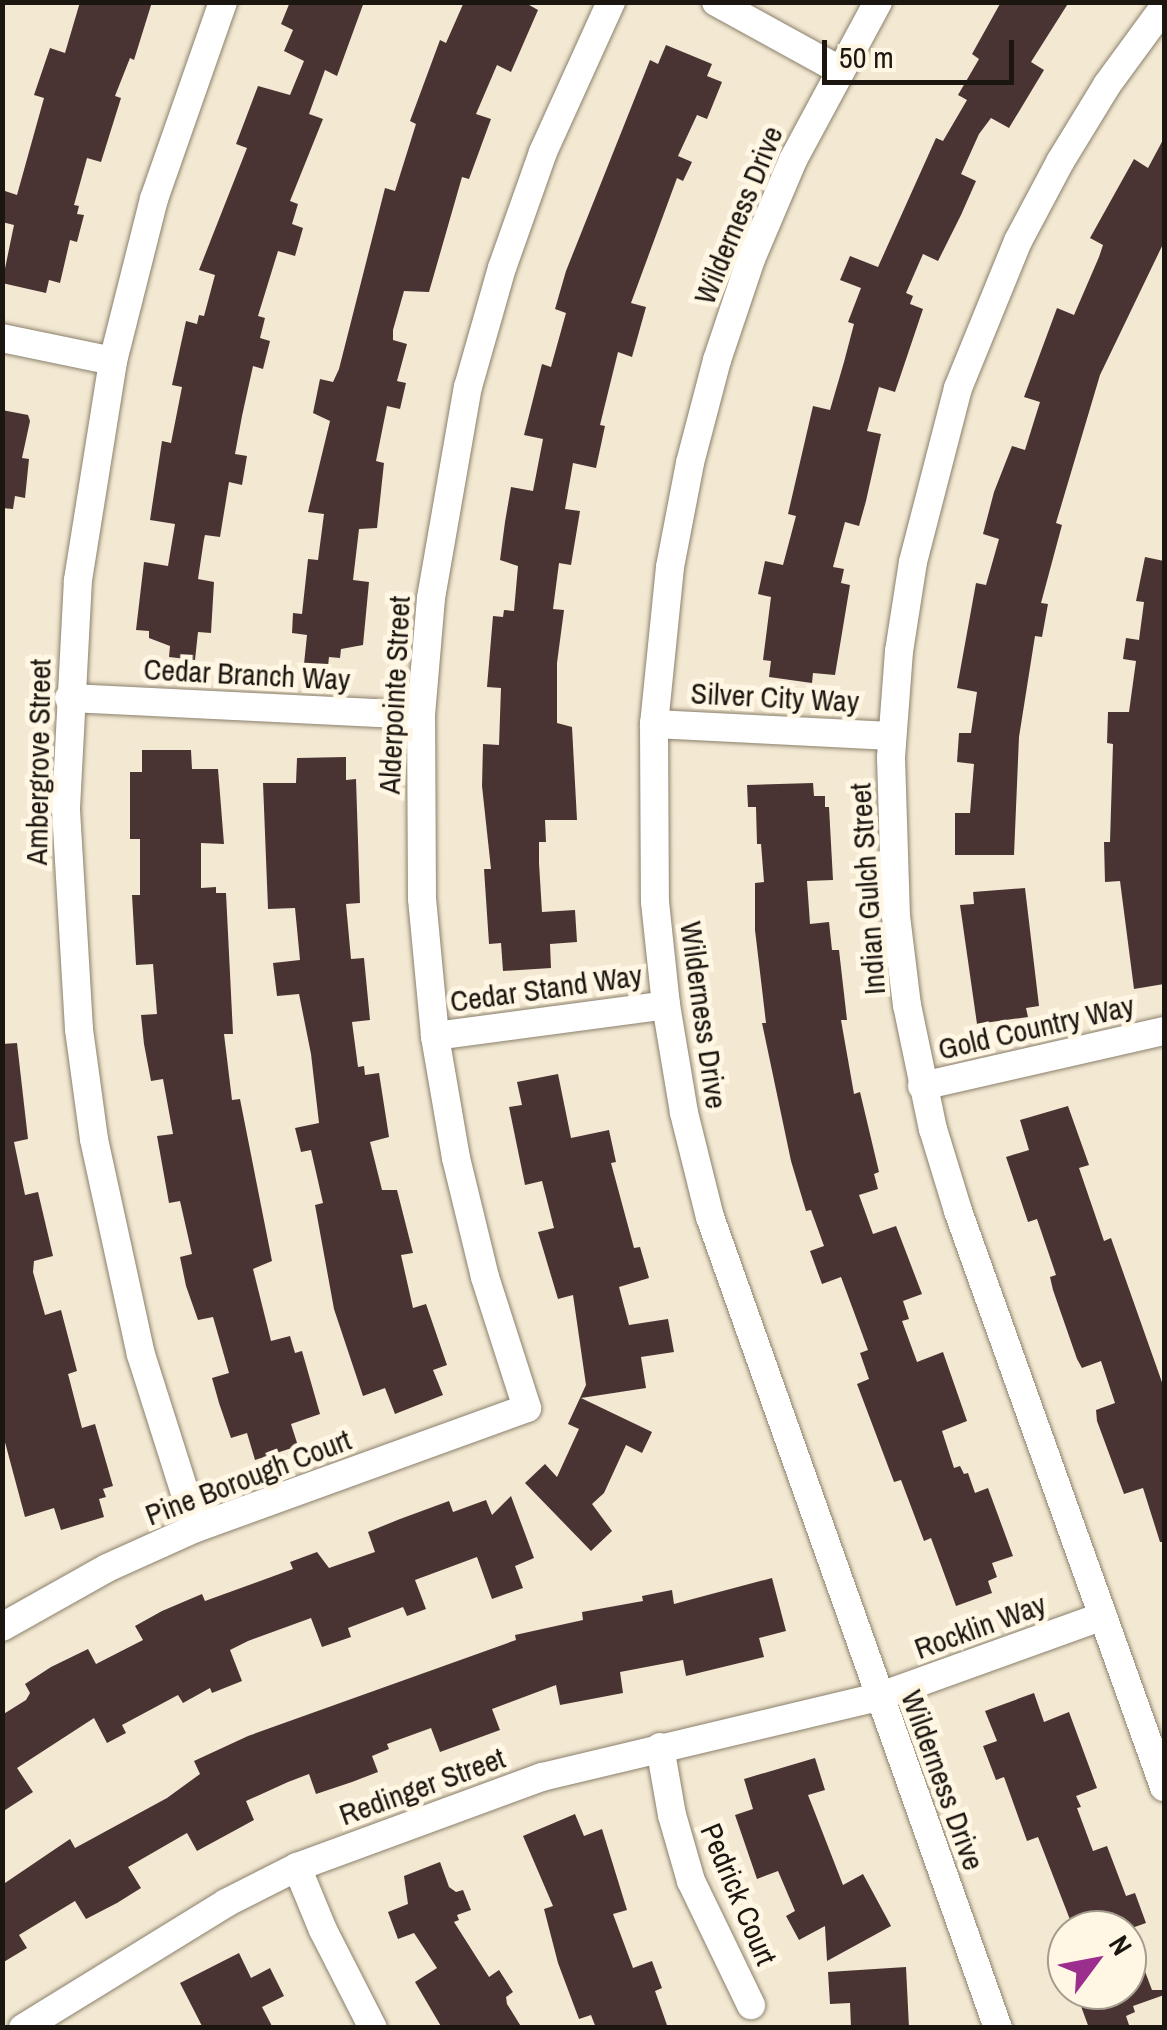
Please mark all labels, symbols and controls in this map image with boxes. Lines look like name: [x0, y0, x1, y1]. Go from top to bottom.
scale bar: [827, 20, 1020, 82]
text: 50 m: [839, 37, 894, 77]
street label: Wilderness Drive: [686, 121, 790, 309]
street label: Alderpointe Street: [371, 595, 417, 795]
street label: Cedar Branch Way: [143, 651, 351, 697]
street label: Ambergrove Street: [18, 658, 58, 866]
street label: Silver City Way: [690, 675, 860, 719]
street label: Indian Gulch Street: [842, 782, 892, 996]
street label: Wilderness Drive: [673, 919, 735, 1111]
street label: Cedar Stand Way: [448, 957, 644, 1019]
street label: Gold Country Way: [934, 987, 1138, 1067]
street label: Pine Borough Court: [140, 1421, 356, 1533]
street label: Rocklin Way: [909, 1586, 1051, 1666]
street label: Wilderness Drive: [894, 1685, 992, 1875]
street label: Redinger Street: [334, 1739, 510, 1833]
street label: Pedrick Court: [693, 1818, 785, 1970]
north arrow: [1047, 1910, 1147, 2010]
text: N: [1100, 1928, 1141, 1962]

